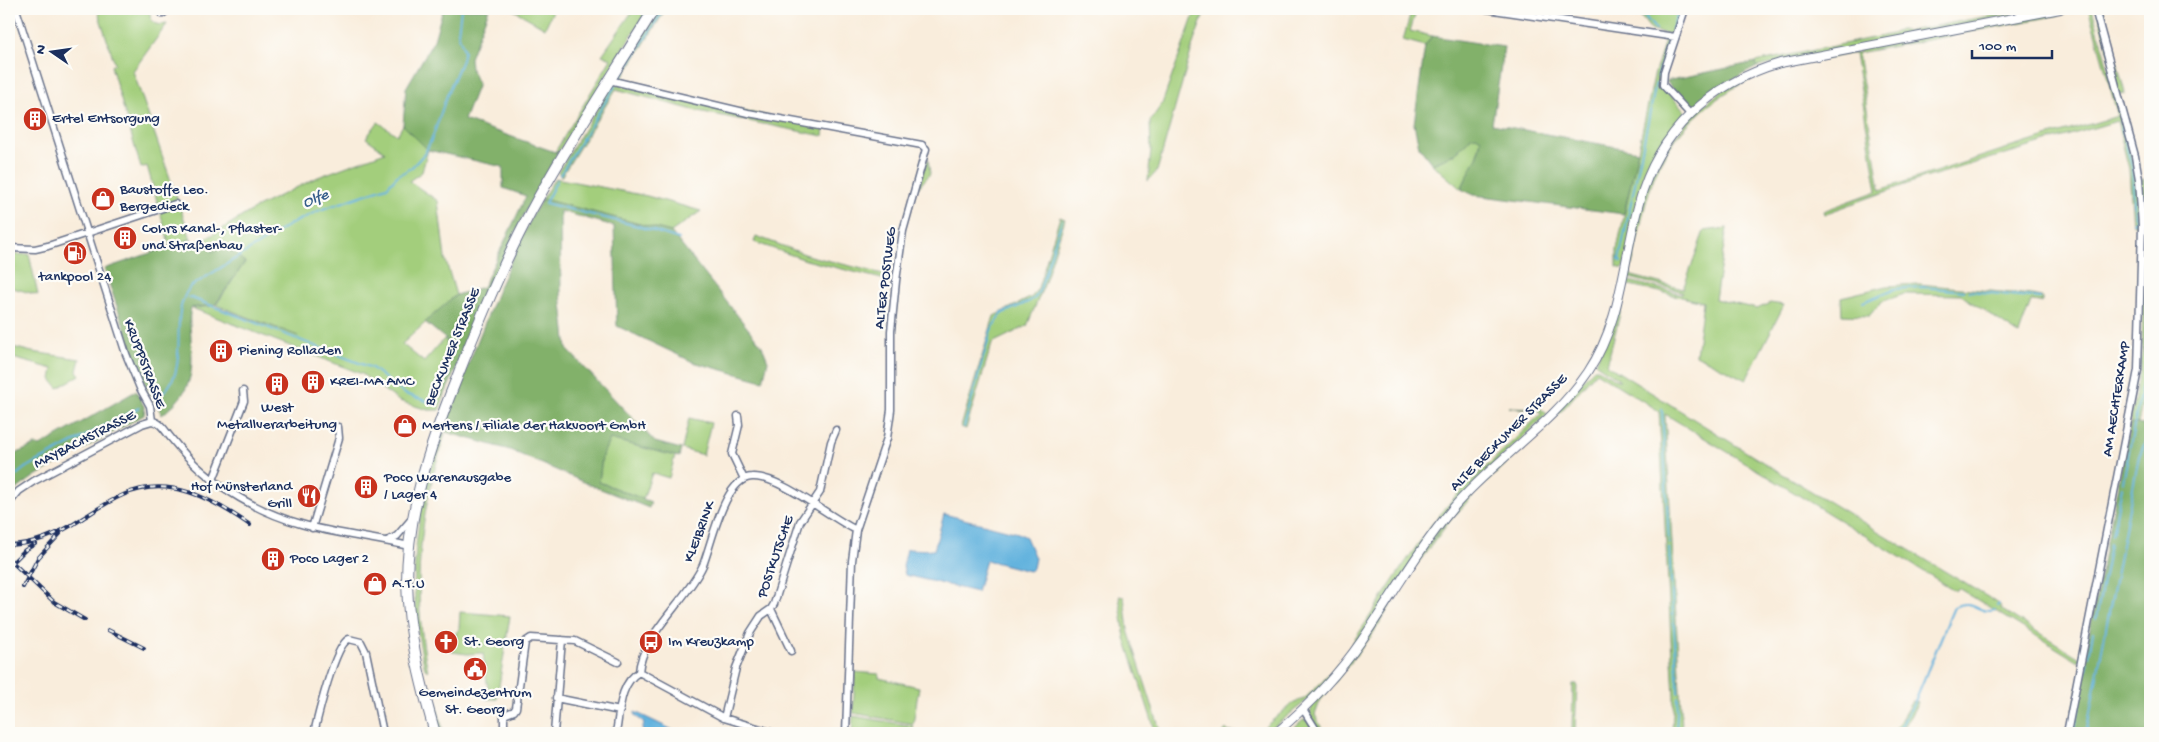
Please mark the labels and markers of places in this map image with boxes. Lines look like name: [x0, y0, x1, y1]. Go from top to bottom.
building icon: Ertel Entsorgung: [22, 106, 48, 132]
place label: Ertel Entsorgung: [52, 110, 160, 128]
place label: Baustoffe Leo. Bergedieck: [119, 181, 209, 216]
shop icon: Baustoffe Leo. Bergedieck: [90, 186, 116, 212]
place label: Cohrs Kanal-, Pflaster- und Straßenbau: [142, 220, 283, 255]
building icon: Cohrs Kanal-, Pflaster- und Straßenbau: [112, 225, 138, 251]
fuel station icon: tankpool 24: [62, 240, 88, 266]
place label: tankpool 24: [38, 268, 111, 286]
building icon: Piening Rolladen: [208, 338, 234, 364]
place label: Piening Rolladen: [237, 342, 341, 360]
building icon: KREI-MA AMC: [300, 369, 326, 395]
building icon: West Metallverarbeitung: [264, 371, 290, 397]
place label: KREI-MA AMC: [330, 373, 415, 391]
place label: West Metallverarbeitung: [217, 399, 337, 434]
shop icon: Mertens / Filiale der Hakvoort GmbH: [392, 413, 418, 439]
place label: Mertens / Filiale der Hakvoort GmbH: [422, 417, 646, 435]
place label: Poco Warenausgabe / Lager 4: [383, 469, 511, 504]
building icon: Poco Warenausgabe / Lager 4: [353, 474, 379, 500]
place label: Hof Münsterland Grill: [191, 478, 293, 513]
restaurant icon: Hof Münsterland Grill: [296, 483, 322, 509]
building icon: Poco Lager 2: [260, 546, 286, 572]
place label: Poco Lager 2: [289, 550, 369, 568]
shop icon: A.T.U: [362, 571, 388, 597]
place label: A.T.U: [392, 575, 425, 593]
church icon: St. Georg: [433, 629, 459, 655]
bus stop icon: Im Kreuzkamp: [638, 629, 664, 655]
place label: St. Georg: [464, 633, 524, 651]
place label: Im Kreuzkamp: [668, 633, 754, 651]
public building icon: Gemeindezentrum St. Georg: [462, 656, 488, 682]
place label: Gemeindezentrum St. Georg: [418, 684, 532, 719]

